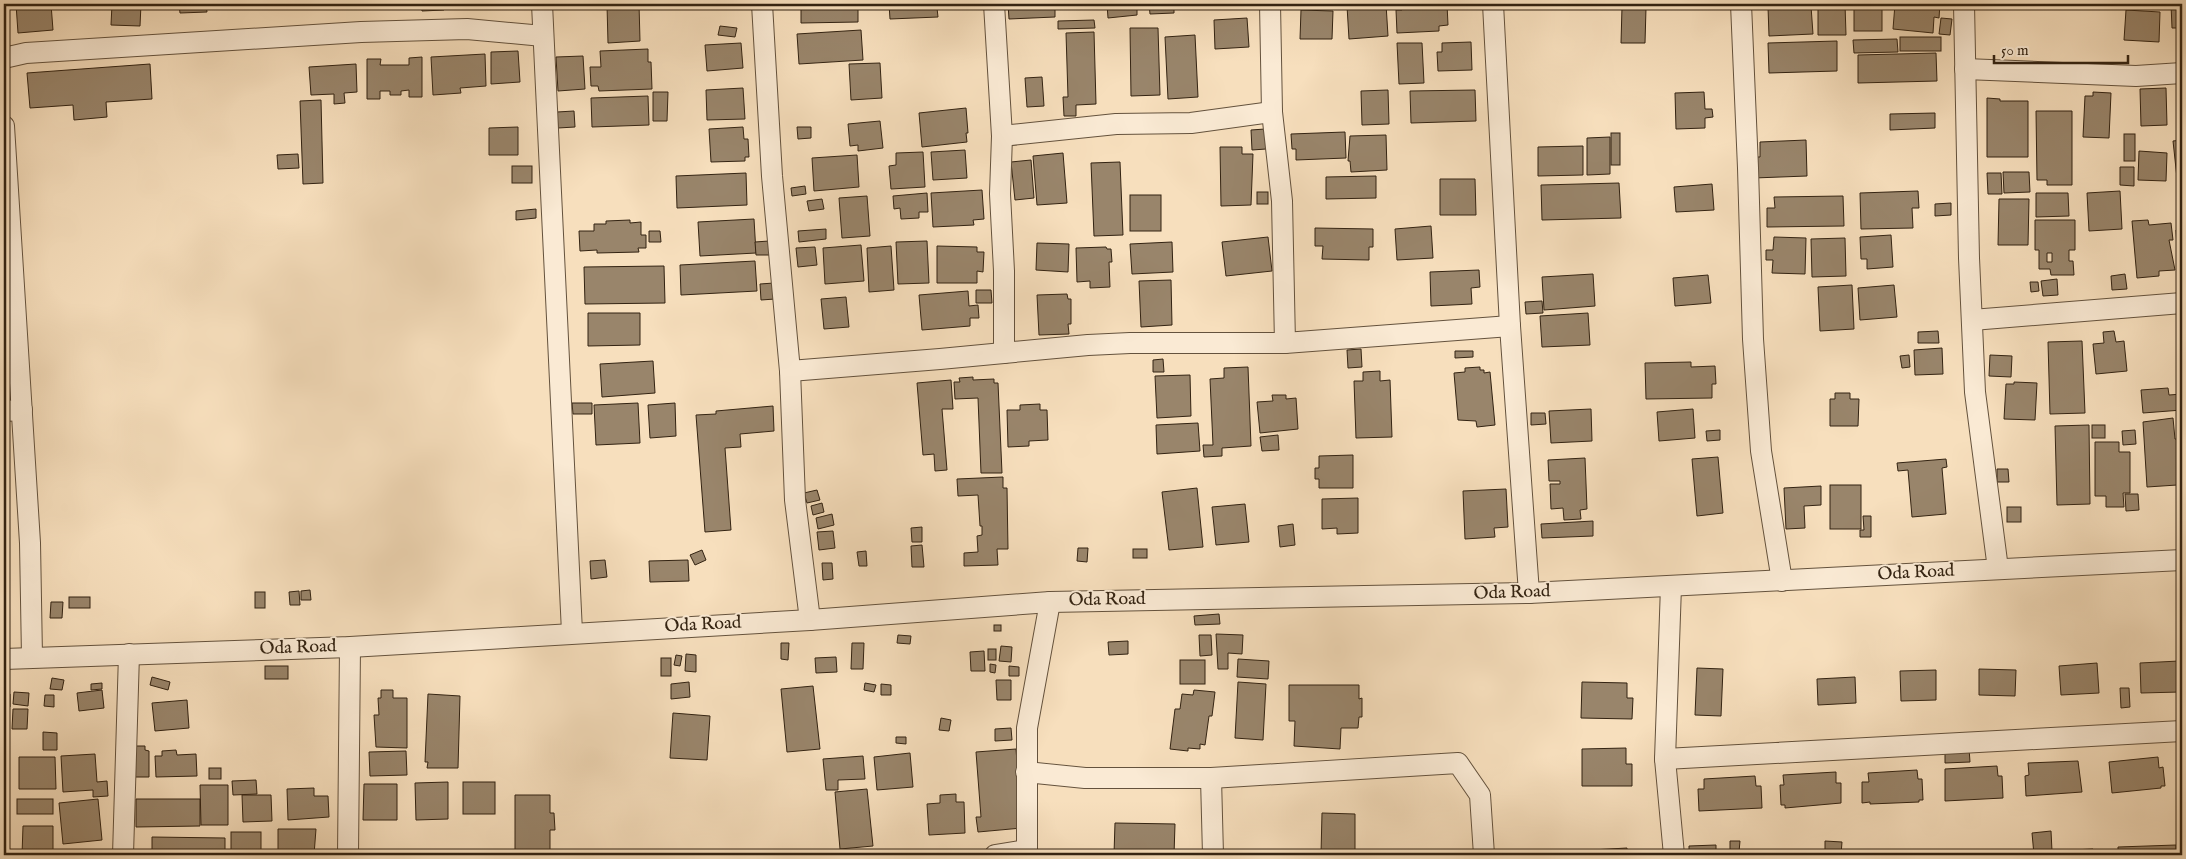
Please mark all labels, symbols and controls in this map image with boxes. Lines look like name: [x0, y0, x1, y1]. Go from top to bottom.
scale bar: [1994, 32, 2127, 64]
text: 50 m: [2001, 41, 2029, 60]
street label: Oda Road: [1877, 559, 1955, 586]
street label: Oda Road: [1473, 580, 1551, 606]
street label: Oda Road: [1068, 588, 1146, 612]
street label: Oda Road: [664, 611, 742, 638]
street label: Oda Road: [259, 635, 337, 661]

